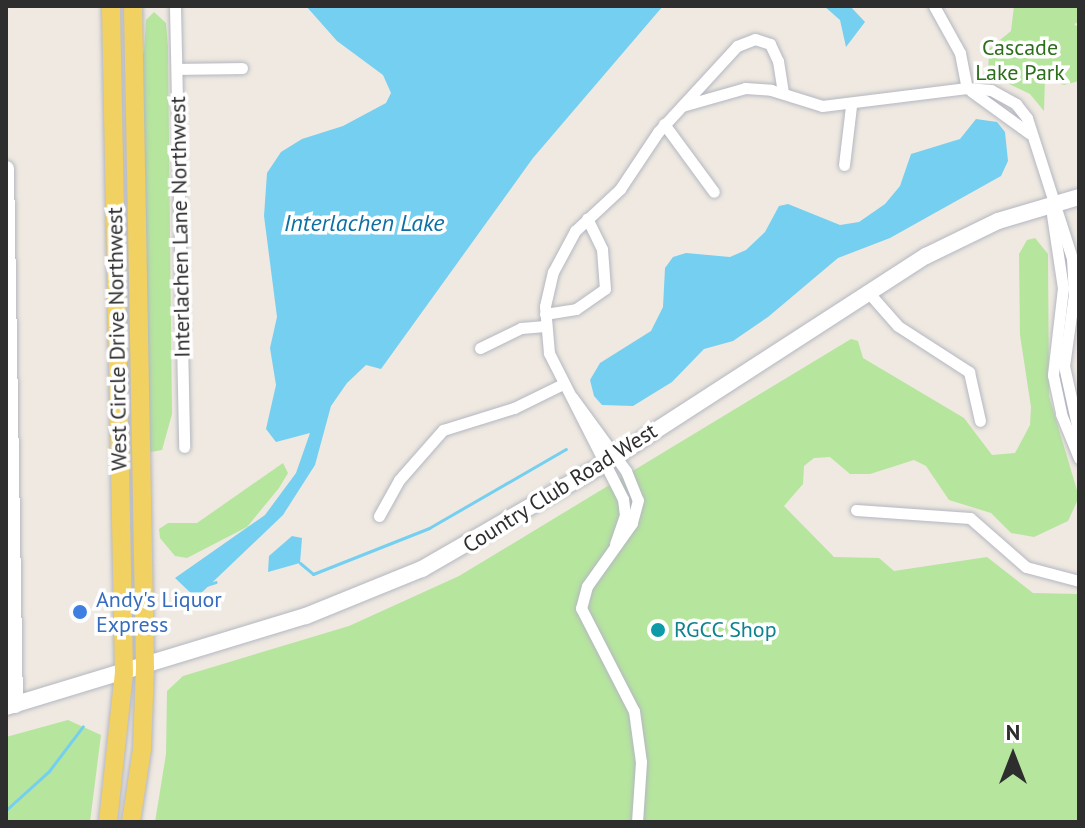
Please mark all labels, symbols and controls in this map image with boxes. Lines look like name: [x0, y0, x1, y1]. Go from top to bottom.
park label: Cascade Lake Park: [975, 34, 1065, 86]
street label: Interlachen Lane Northwest: [165, 96, 195, 358]
street label: West Circle Drive Northwest: [102, 207, 132, 471]
water label: Interlachen Lake: [284, 209, 444, 237]
street label: Country Club Road West: [458, 417, 662, 559]
place label: Andy's Liquor Express: [96, 586, 222, 638]
marker: Andy's Liquor Express: [71, 603, 89, 621]
place label: RGCC Shop: [674, 617, 777, 643]
marker: RGCC Shop: [649, 621, 667, 639]
north arrow: [973, 716, 1053, 796]
text: N: [1006, 718, 1020, 746]

